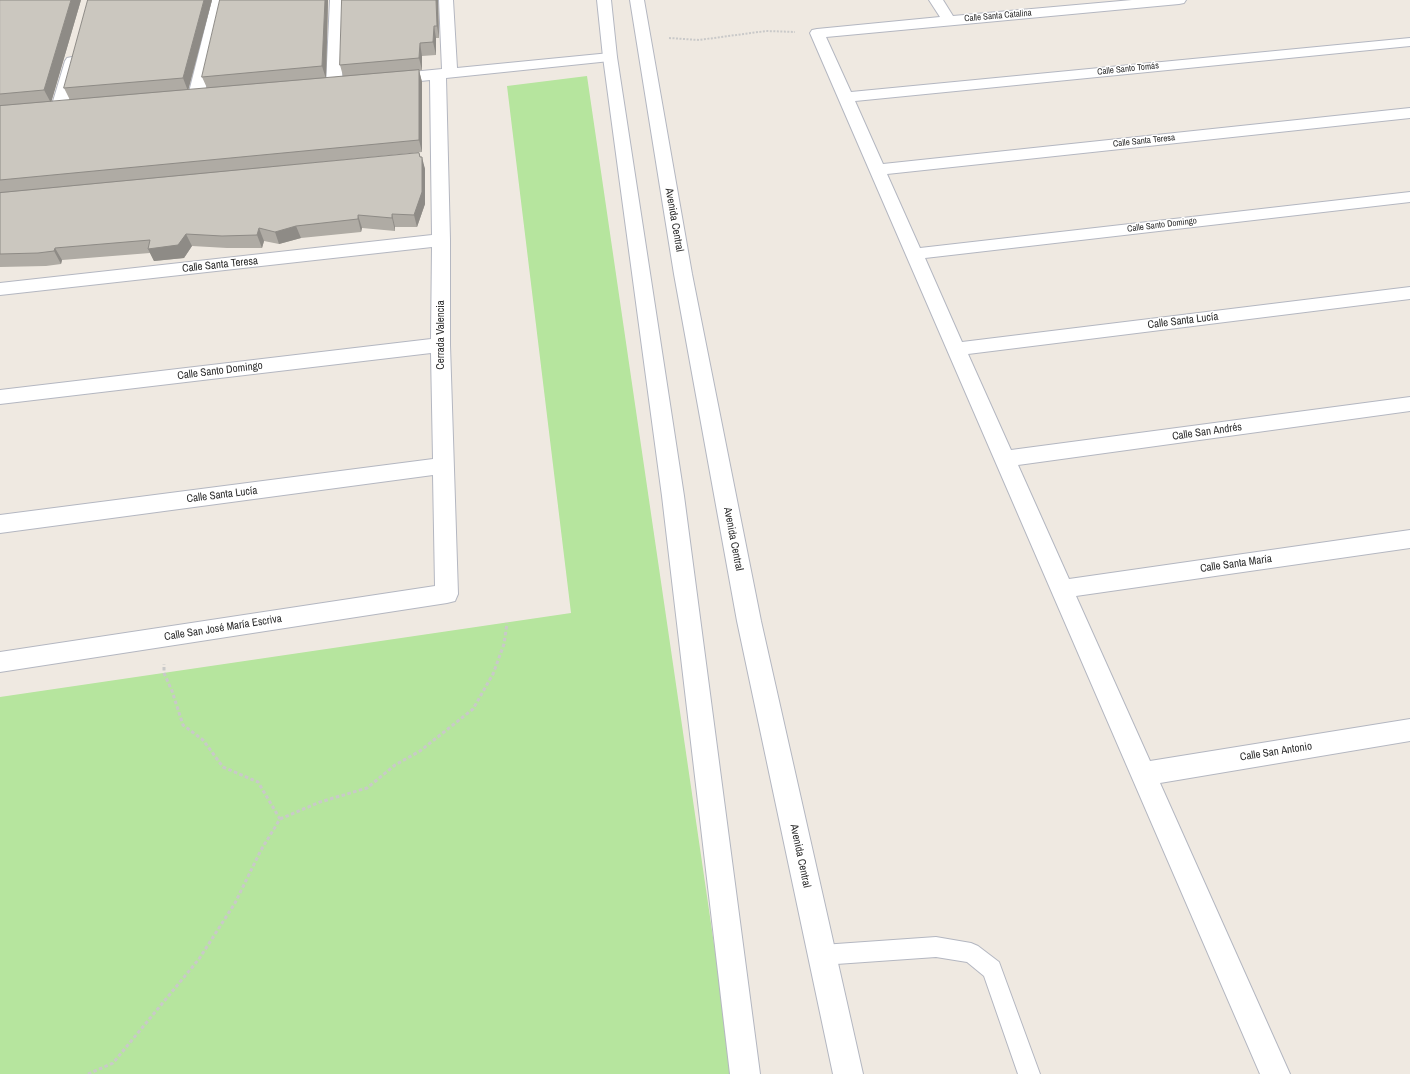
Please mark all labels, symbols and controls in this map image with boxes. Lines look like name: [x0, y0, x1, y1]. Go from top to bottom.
street label: Calle Santa Catalina: [964, 8, 1032, 24]
street label: Calle Santo Tomás: [1097, 60, 1159, 78]
street label: Calle Santa Teresa: [1112, 132, 1176, 150]
street label: Avenida Central: [662, 187, 686, 253]
street label: Calle Santo Domingo: [1127, 215, 1197, 235]
street label: Calle Santa Teresa: [181, 254, 259, 276]
street label: Cerrada Valencia: [434, 300, 448, 370]
street label: Calle Santa Lucía: [1147, 310, 1219, 332]
street label: Calle Santo Domingo: [177, 359, 263, 383]
street label: Calle San Andrés: [1171, 421, 1243, 443]
street label: Calle Santa Lucía: [186, 484, 258, 506]
street label: Avenida Central: [720, 506, 746, 572]
street label: Calle Santa María: [1199, 552, 1273, 576]
street label: Calle San José María Escriva: [163, 612, 283, 644]
street label: Calle San Antonio: [1239, 740, 1313, 764]
street label: Avenida Central: [787, 823, 813, 889]

